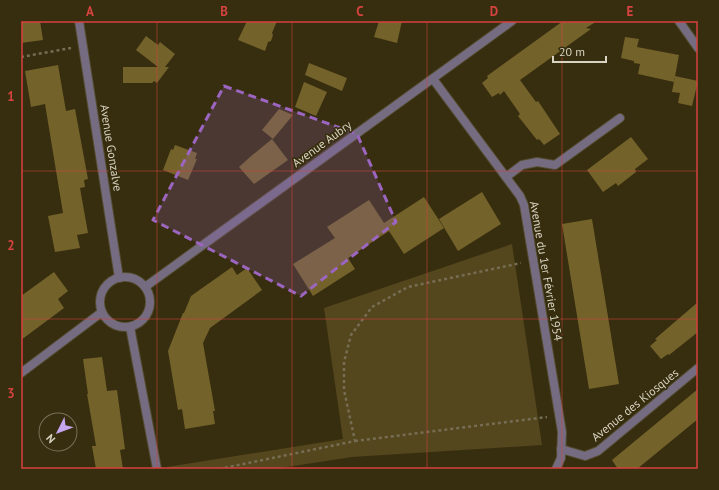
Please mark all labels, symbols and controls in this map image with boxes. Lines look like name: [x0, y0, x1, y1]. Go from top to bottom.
text: A: [86, 3, 94, 20]
text: B: [220, 3, 228, 20]
text: C: [356, 3, 364, 20]
text: D: [490, 3, 498, 20]
text: E: [627, 3, 634, 20]
scale bar: [553, 38, 606, 64]
text: 20 m: [559, 44, 585, 59]
text: 1: [7, 88, 15, 105]
street label: Avenue Gonzalve: [97, 103, 126, 192]
street label: Avenue Aubry: [289, 117, 355, 170]
street label: Avenue du 1er Février 1954: [527, 200, 566, 342]
text: 2: [7, 237, 15, 254]
street label: Avenue des Kiosques: [588, 365, 681, 444]
text: 3: [7, 385, 15, 402]
north arrow: [38, 412, 78, 452]
text: N: [43, 431, 58, 446]

